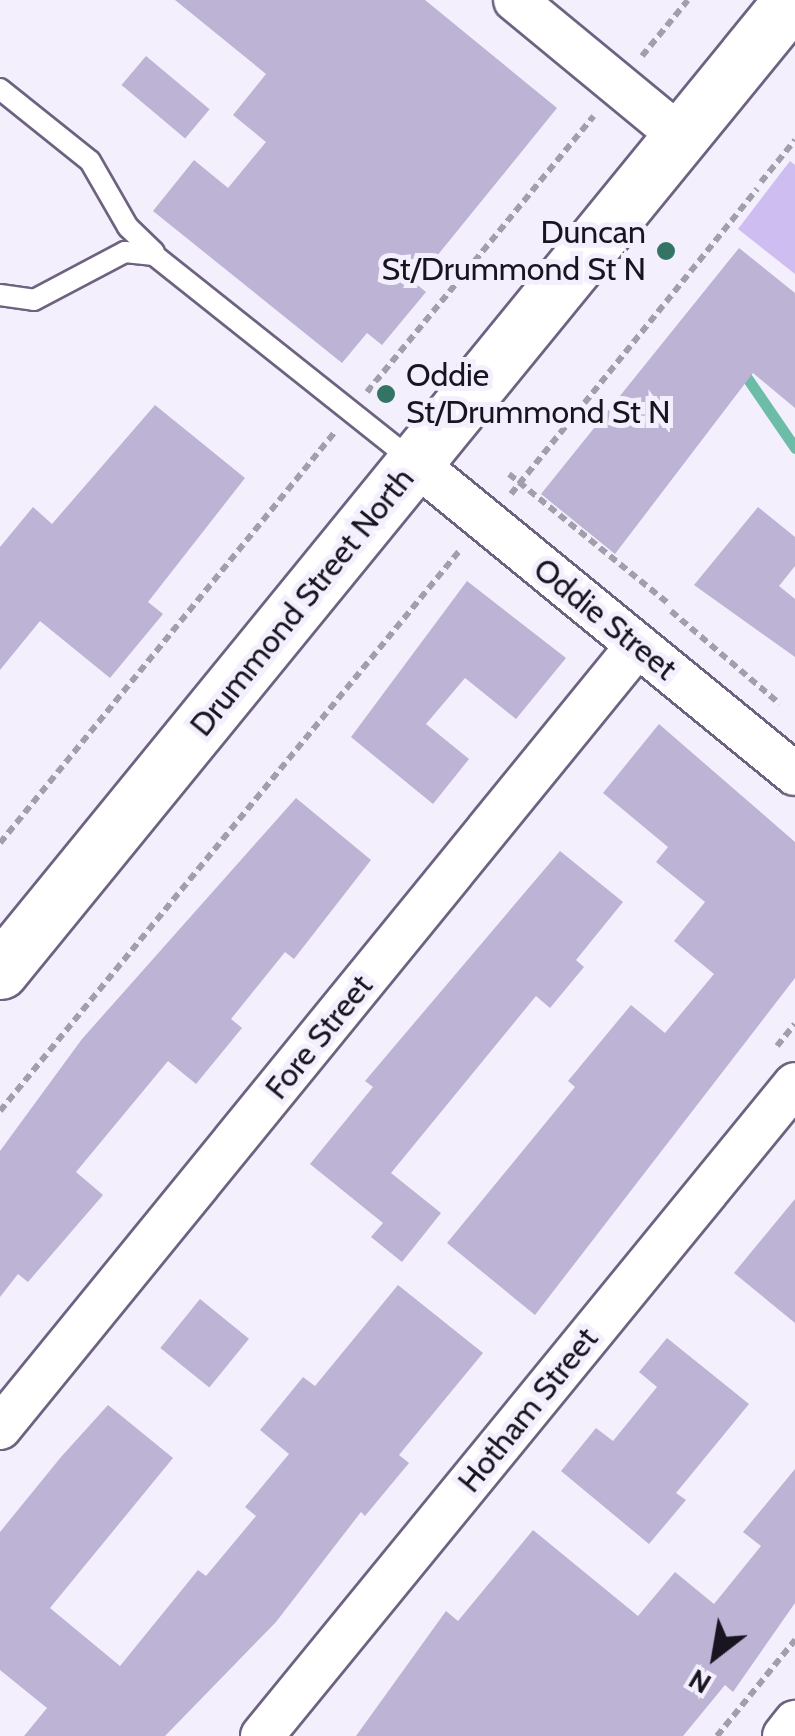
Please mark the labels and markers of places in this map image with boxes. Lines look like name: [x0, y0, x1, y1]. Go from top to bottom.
place label: Duncan St/Drummond St N: [381, 214, 646, 289]
marker: Duncan St/Drummond St N: [655, 240, 677, 262]
place label: Oddie St/Drummond St N: [406, 357, 671, 432]
marker: Oddie St/Drummond St N: [375, 383, 397, 405]

